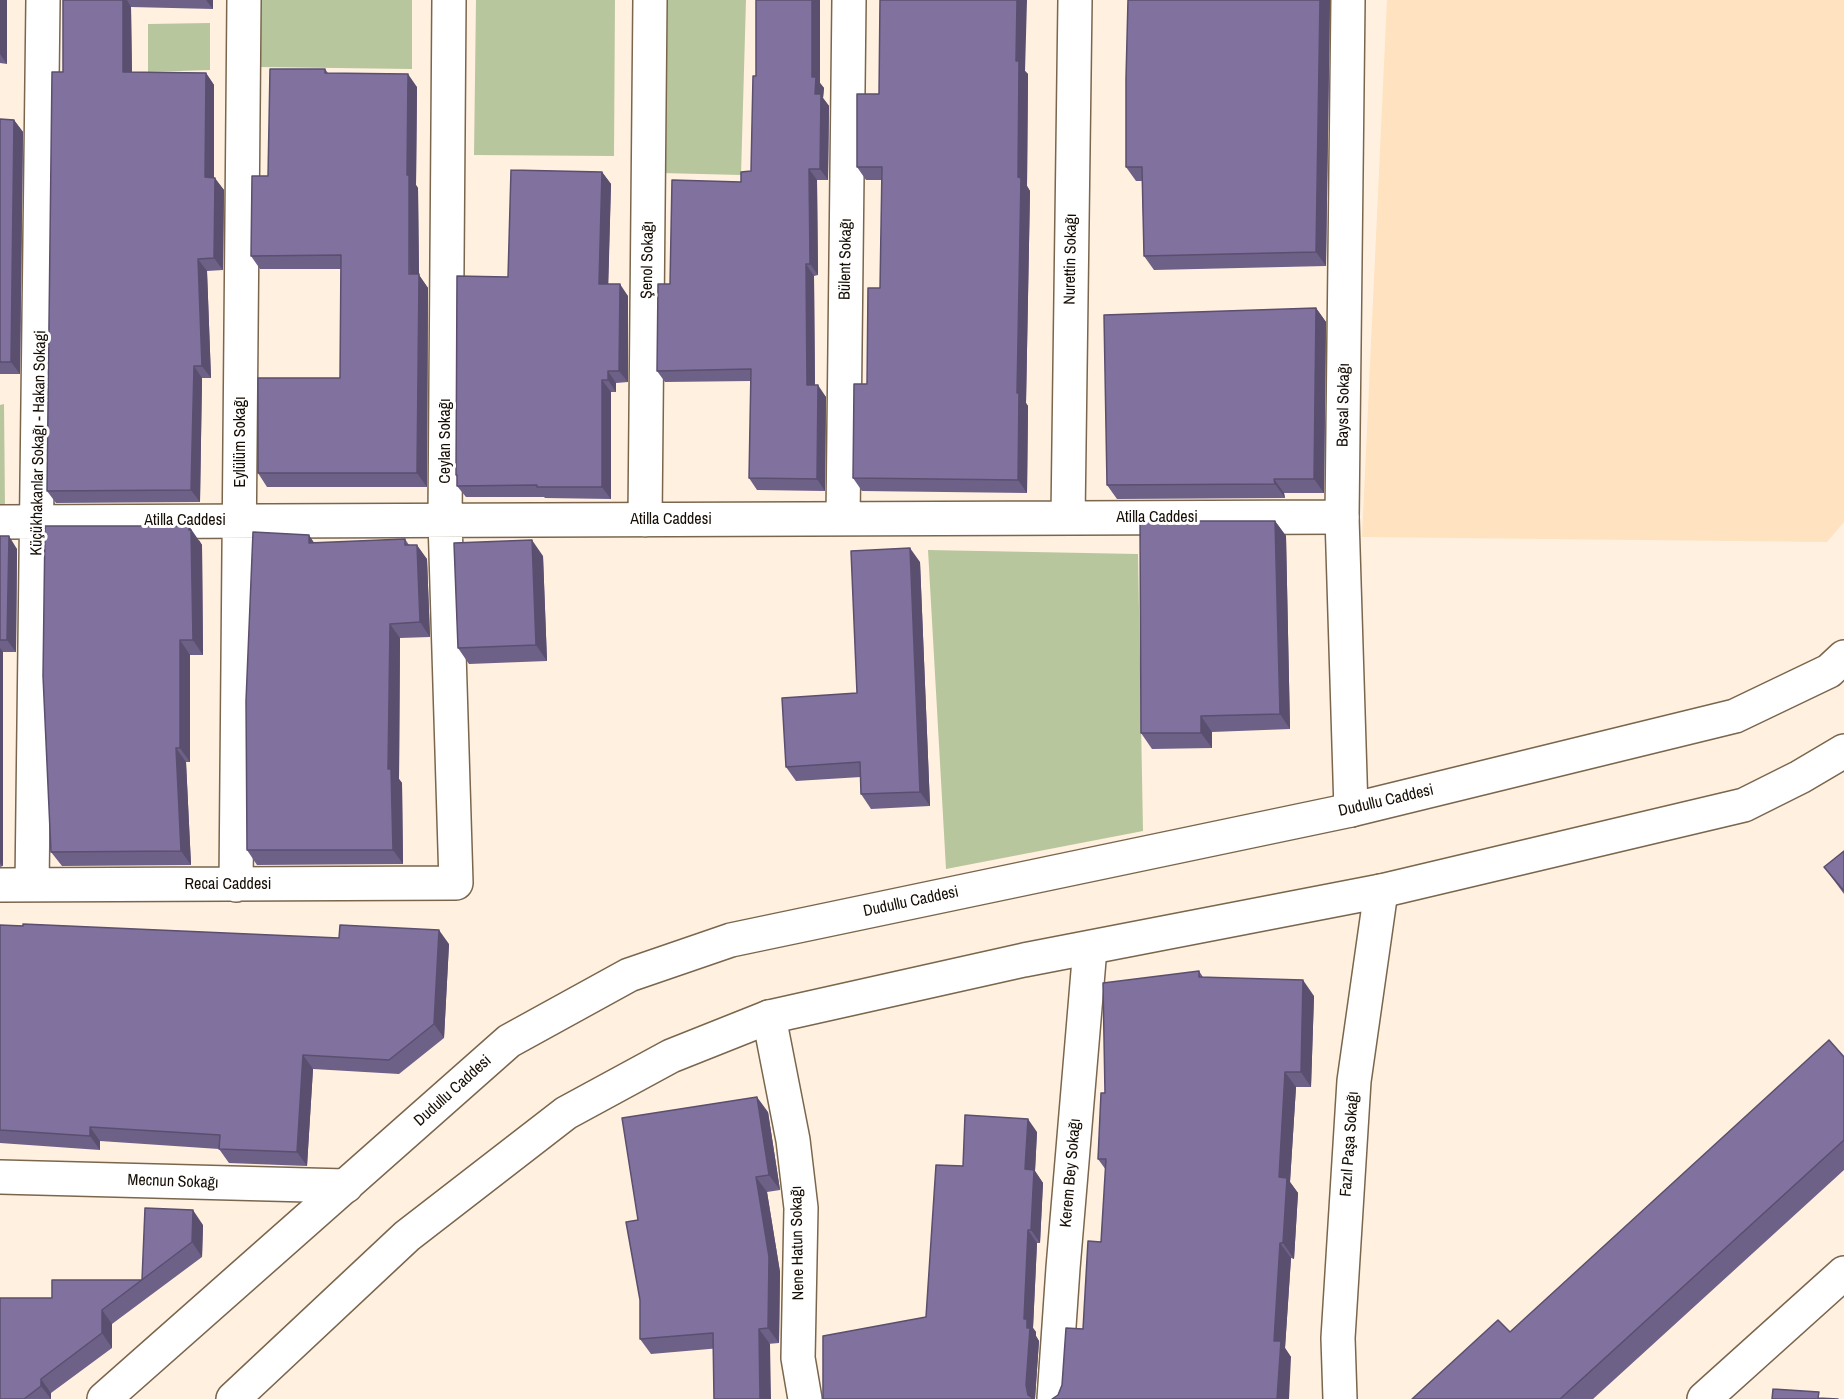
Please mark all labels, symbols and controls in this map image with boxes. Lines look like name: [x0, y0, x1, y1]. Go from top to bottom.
street label: Nurettin Sokağı: [1061, 213, 1081, 305]
street label: Bülent Sokağı: [836, 218, 856, 300]
street label: Şenol Sokağı: [638, 221, 658, 299]
street label: Küçükhakanlar Sokağı - Hakan Sokagi: [27, 330, 51, 556]
street label: Baysal Sokağı: [1334, 363, 1354, 447]
street label: Eylülüm Sokağı: [231, 396, 251, 488]
street label: Ceylan Sokağı: [436, 398, 456, 484]
street label: Atilla Caddesi: [1116, 508, 1198, 528]
street label: Atilla Caddesi: [630, 510, 712, 530]
street label: Atilla Caddesi: [144, 511, 226, 531]
street label: Dudullu Caddesi: [1337, 781, 1435, 821]
street label: Recai Caddesi: [185, 875, 271, 895]
street label: Dudullu Caddesi: [862, 883, 960, 921]
street label: Dudullu Caddesi: [411, 1051, 495, 1131]
street label: Fazıl Paşa Sokağı: [1337, 1091, 1363, 1197]
street label: Kerem Bey Sokağı: [1057, 1118, 1085, 1228]
street label: Mecnun Sokağı: [127, 1171, 219, 1193]
street label: Nene Hatun Sokağı: [787, 1186, 809, 1300]

